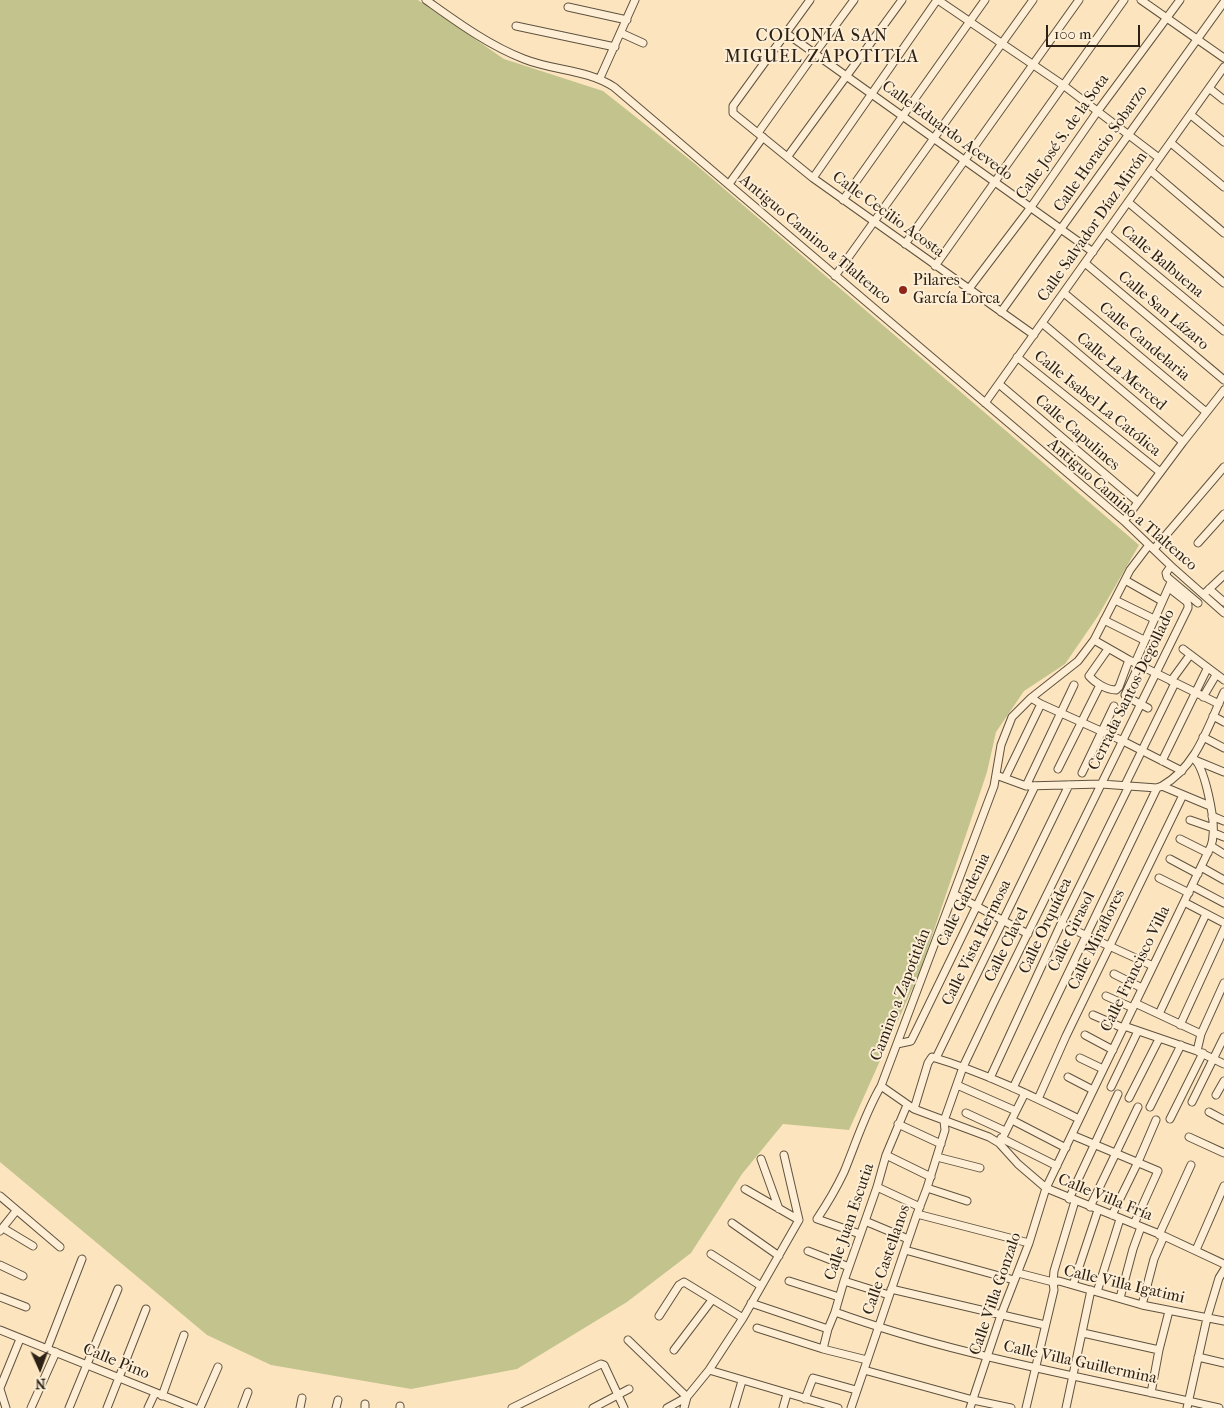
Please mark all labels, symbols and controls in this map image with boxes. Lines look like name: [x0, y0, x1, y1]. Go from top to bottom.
scale bar: [1049, 15, 1143, 47]
text: 100 m: [1054, 25, 1092, 43]
district label: COLONIA SAN MIGUEL ZAPOTITLA: [723, 26, 921, 68]
street label: Calle José S. de la Sota: [1012, 71, 1114, 203]
street label: Calle Eduardo Acevedo: [878, 77, 1016, 185]
street label: Calle Horacio Sobarzo: [1050, 82, 1152, 216]
street label: Calle Salvador Díaz Mirón: [1034, 148, 1152, 306]
street label: Calle Cecilio Acosta: [828, 168, 948, 262]
street label: Antiguo Camino a Tlaltenco: [735, 171, 895, 309]
street label: Calle Balbuena: [1117, 222, 1207, 302]
street label: Calle San Lázaro: [1114, 267, 1212, 355]
place label: Pilares García Lorca: [913, 271, 1000, 309]
marker: Pilares García Lorca: [897, 284, 909, 296]
street label: Calle Candelaria: [1095, 298, 1193, 386]
street label: Calle La Merced: [1072, 329, 1170, 415]
street label: Calle Isabel La Católica: [1030, 347, 1164, 461]
street label: Calle Capulines: [1031, 391, 1123, 475]
street label: Antiguo Camino a Tlaltenco: [1043, 435, 1201, 575]
street label: Cerrada Santos Degollado: [1085, 606, 1179, 774]
street label: Calle Gardenia: [933, 850, 995, 950]
street label: Calle Orquídea: [1015, 875, 1077, 977]
street label: Calle Vista Hermosa: [938, 877, 1016, 1009]
street label: Calle Miraflores: [1064, 887, 1130, 993]
street label: Calle Girasol: [1044, 889, 1100, 975]
street label: Calle Francisco Villa: [1097, 903, 1175, 1035]
street label: Calle Clavel: [981, 905, 1033, 985]
street label: Camino a Zapotitlán: [867, 926, 935, 1064]
street label: Calle Juan Escutia: [821, 1161, 879, 1283]
street label: Calle Villa Fría: [1055, 1170, 1155, 1226]
street label: Calle Castellanos: [859, 1202, 915, 1318]
street label: Calle Villa Gonzalo: [966, 1230, 1026, 1358]
street label: Calle Villa Igatimi: [1062, 1262, 1186, 1308]
street label: Calle Villa Guillermina: [1002, 1337, 1158, 1389]
street label: Calle Pino: [80, 1340, 152, 1384]
north arrow: [15, 1343, 65, 1393]
text: N: [35, 1375, 46, 1392]

